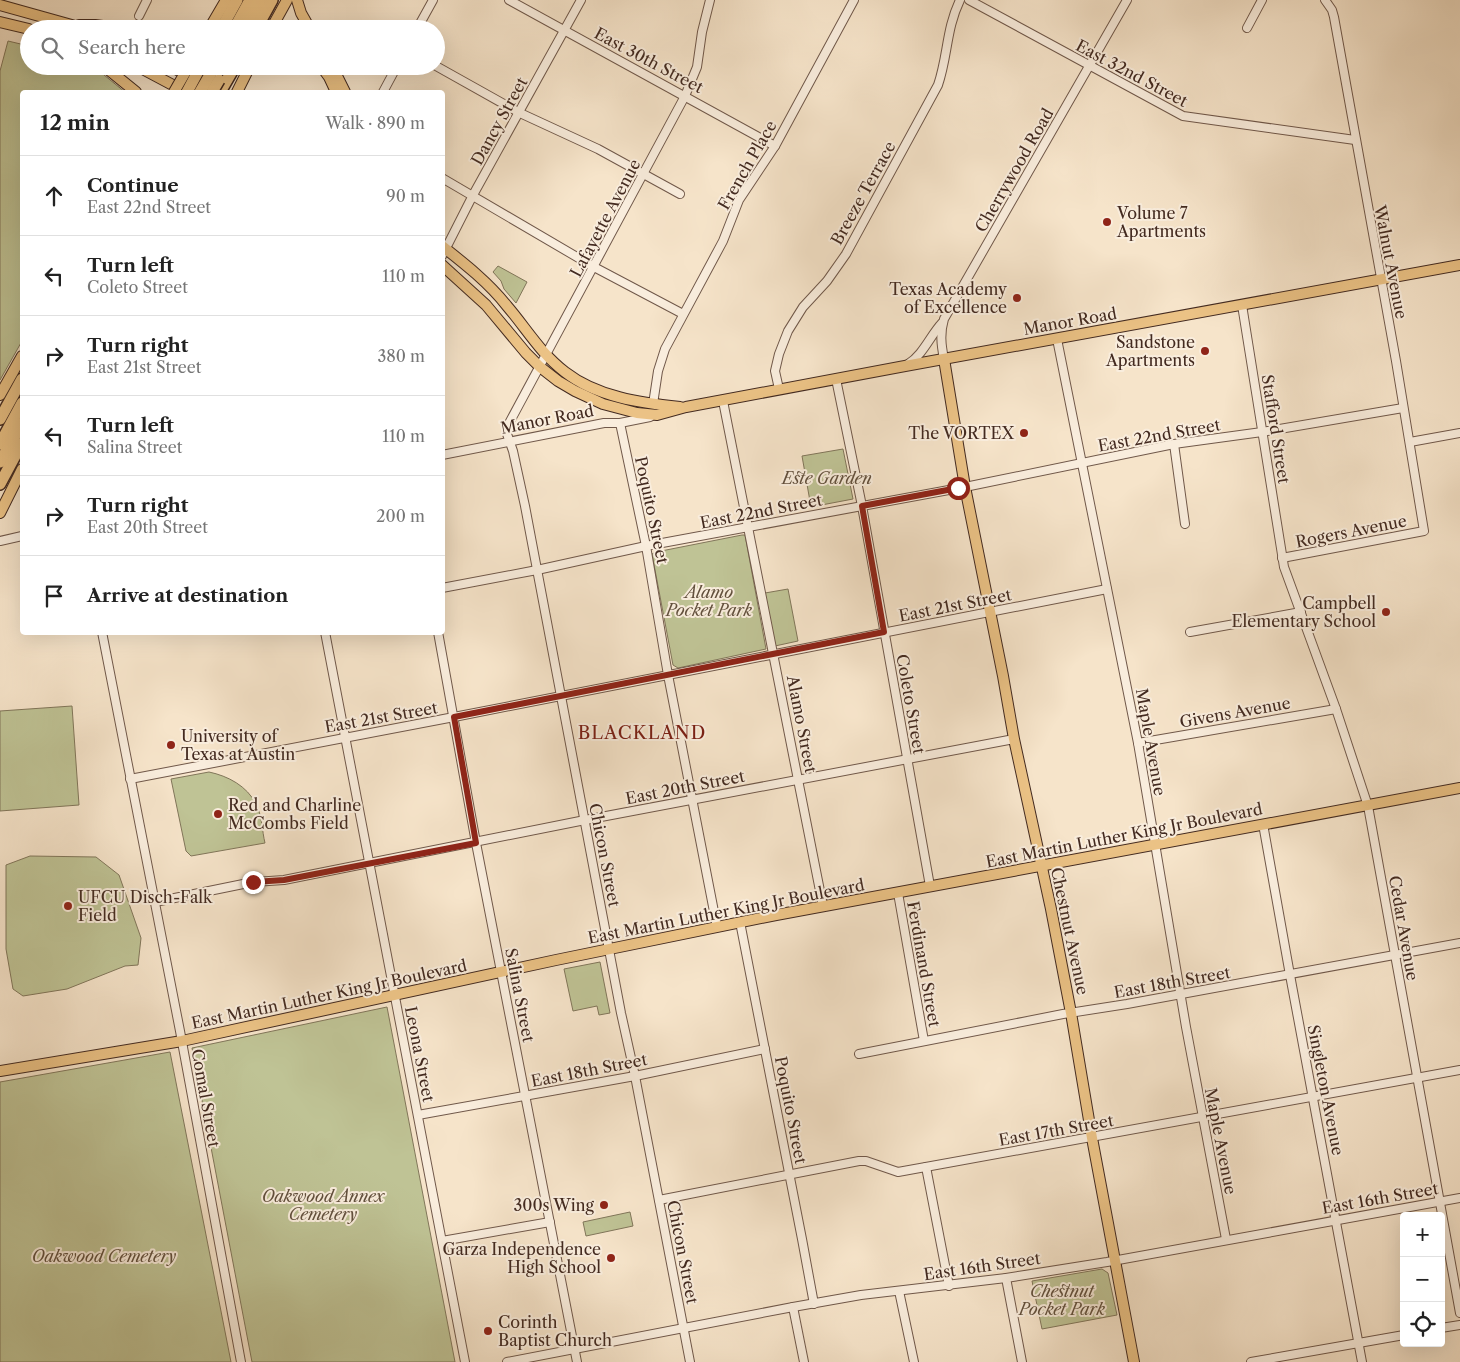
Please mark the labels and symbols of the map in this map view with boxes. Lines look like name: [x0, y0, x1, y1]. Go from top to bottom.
street label: East 30th Street: [591, 23, 707, 97]
street label: East 32nd Street: [1073, 35, 1192, 111]
street label: Dancy Street: [467, 73, 532, 169]
street label: Cherrywood Road: [970, 104, 1058, 236]
street label: French Place: [713, 117, 781, 213]
street label: Breeze Terrace: [826, 138, 900, 248]
street label: Lafayette Avenue: [565, 156, 645, 280]
place label: Volume 7 Apartments: [1116, 203, 1206, 241]
street label: Walnut Avenue: [1370, 203, 1412, 321]
marker: Volume 7 Apartments: [1101, 216, 1113, 228]
place label: Texas Academy of Excellence: [889, 279, 1008, 317]
marker: Texas Academy of Excellence: [1011, 292, 1023, 304]
street label: Manor Road: [1022, 303, 1119, 339]
place label: Sandstone Apartments: [1105, 332, 1195, 370]
marker: Sandstone Apartments: [1199, 345, 1211, 357]
street label: Stafford Street: [1258, 373, 1295, 485]
street label: Manor Road: [499, 400, 596, 438]
street label: East 22nd Street: [1096, 414, 1222, 456]
place label: The VORTEX: [908, 423, 1014, 443]
marker: The VORTEX: [1018, 427, 1030, 439]
street label: Poquito Street: [631, 454, 673, 566]
park label: Este Garden: [780, 468, 872, 488]
route start: [947, 477, 970, 500]
street label: East 22nd Street: [698, 489, 824, 533]
street label: Rogers Avenue: [1294, 510, 1408, 552]
park label: Alamo Pocket Park: [664, 582, 753, 620]
street label: East 21st Street: [897, 584, 1013, 626]
place label: Campbell Elementary School: [1232, 593, 1376, 631]
marker: Campbell Elementary School: [1380, 606, 1392, 618]
street label: Coleto Street: [892, 653, 930, 756]
street label: Alamo Street: [783, 672, 821, 775]
street label: Maple Avenue: [1132, 687, 1170, 797]
street label: Givens Avenue: [1178, 692, 1292, 732]
street label: East 21st Street: [323, 697, 439, 737]
district label: BLACKLAND: [578, 722, 706, 744]
place label: University of Texas at Austin: [181, 726, 295, 764]
marker: University of Texas at Austin: [165, 739, 177, 751]
street label: East 20th Street: [624, 766, 747, 808]
place label: Red and Charline McCombs Field: [228, 795, 361, 833]
street label: East Martin Luther King Jr Boulevard: [984, 798, 1264, 872]
street label: Chicon Street: [585, 802, 625, 909]
marker: Red and Charline McCombs Field: [212, 808, 224, 820]
street label: Chestnut Avenue: [1047, 865, 1093, 997]
route end: [242, 871, 265, 894]
street label: East Martin Luther King Jr Boulevard: [586, 874, 866, 948]
street label: Cedar Avenue: [1385, 874, 1423, 982]
place label: UFCU Disch-Falk Field: [78, 887, 213, 925]
street label: Ferdinand Street: [903, 899, 945, 1029]
marker: UFCU Disch-Falk Field: [62, 900, 74, 912]
street label: Salina Street: [501, 946, 539, 1044]
street label: East Martin Luther King Jr Boulevard: [189, 955, 469, 1033]
street label: East 18th Street: [1112, 962, 1232, 1002]
street label: Leona Street: [401, 1004, 439, 1104]
street label: Singleton Avenue: [1304, 1023, 1348, 1157]
street label: Comal Street: [187, 1047, 225, 1149]
street label: East 18th Street: [529, 1049, 649, 1091]
street label: Poquito Street: [771, 1054, 811, 1166]
street label: Maple Avenue: [1201, 1086, 1241, 1196]
street label: East 17th Street: [997, 1110, 1115, 1150]
street label: East 16th Street: [1320, 1178, 1440, 1218]
park label: Oakwood Annex Cemetery: [262, 1186, 385, 1224]
place label: 300s Wing: [513, 1195, 595, 1215]
marker: 300s Wing: [598, 1199, 610, 1211]
street label: Chicon Street: [663, 1199, 703, 1306]
place label: Garza Independence High School: [443, 1239, 601, 1277]
park label: Oakwood Cemetery: [32, 1246, 176, 1266]
street label: East 16th Street: [922, 1248, 1042, 1284]
marker: Garza Independence High School: [605, 1252, 617, 1264]
park label: Chestnut Pocket Park: [1017, 1281, 1106, 1319]
place label: Corinth Baptist Church: [498, 1312, 612, 1350]
marker: Corinth Baptist Church: [482, 1325, 494, 1337]

